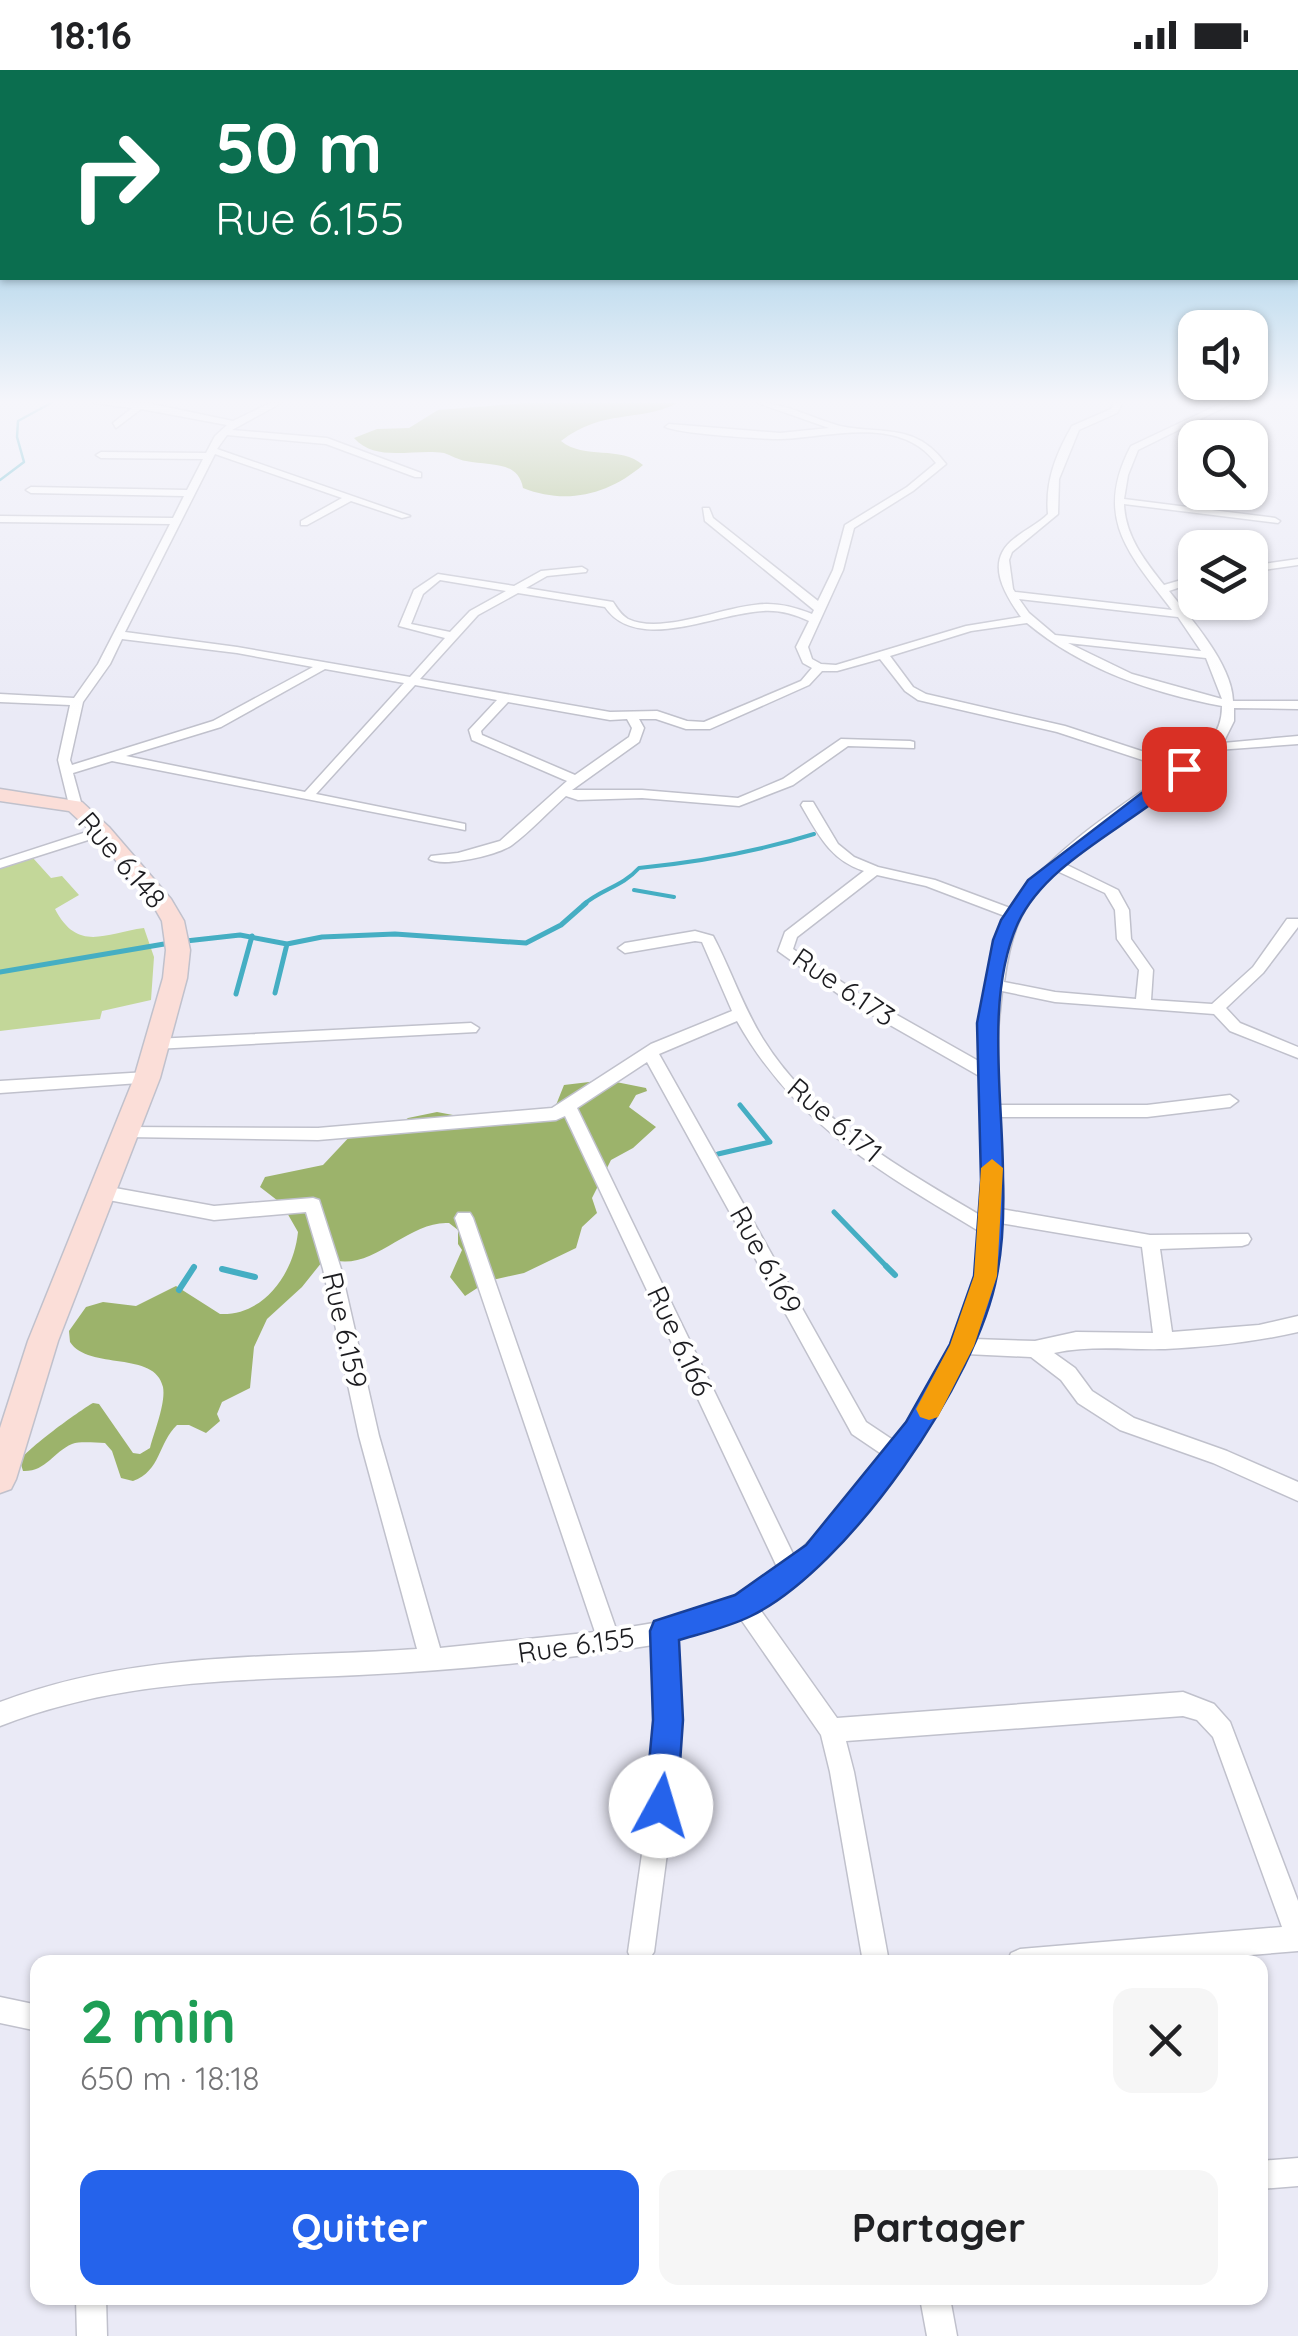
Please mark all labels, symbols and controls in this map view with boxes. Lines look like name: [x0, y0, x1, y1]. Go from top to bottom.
text: 18:16: [50, 11, 132, 59]
text: 50 m: [215, 103, 382, 191]
icon: right: [50, 110, 180, 240]
text: Rue 6.155: [215, 190, 404, 246]
map controls: [1178, 310, 1268, 620]
button: sound: [1178, 310, 1268, 400]
button: search: [1178, 420, 1268, 510]
button: layers: [1178, 530, 1268, 620]
pin: [1142, 727, 1227, 812]
icon: arrive: [1157, 742, 1212, 797]
street label: Rue 6.148: [71, 804, 174, 915]
street label: Rue 6.173: [786, 940, 902, 1034]
street label: Rue 6.171: [781, 1070, 890, 1169]
street label: Rue 6.169: [723, 1200, 810, 1320]
street label: Rue 6.159: [315, 1268, 376, 1391]
street label: Rue 6.166: [640, 1280, 721, 1401]
street label: Rue 6.155: [515, 1619, 637, 1670]
position arrow: [609, 1754, 713, 1858]
text: 2 min: [80, 1983, 236, 2058]
button: close: [1113, 1988, 1218, 2093]
text: 650 m · 18:18: [80, 2058, 260, 2098]
button: Quitter: [80, 2170, 639, 2285]
button: Partager: [659, 2170, 1218, 2285]

